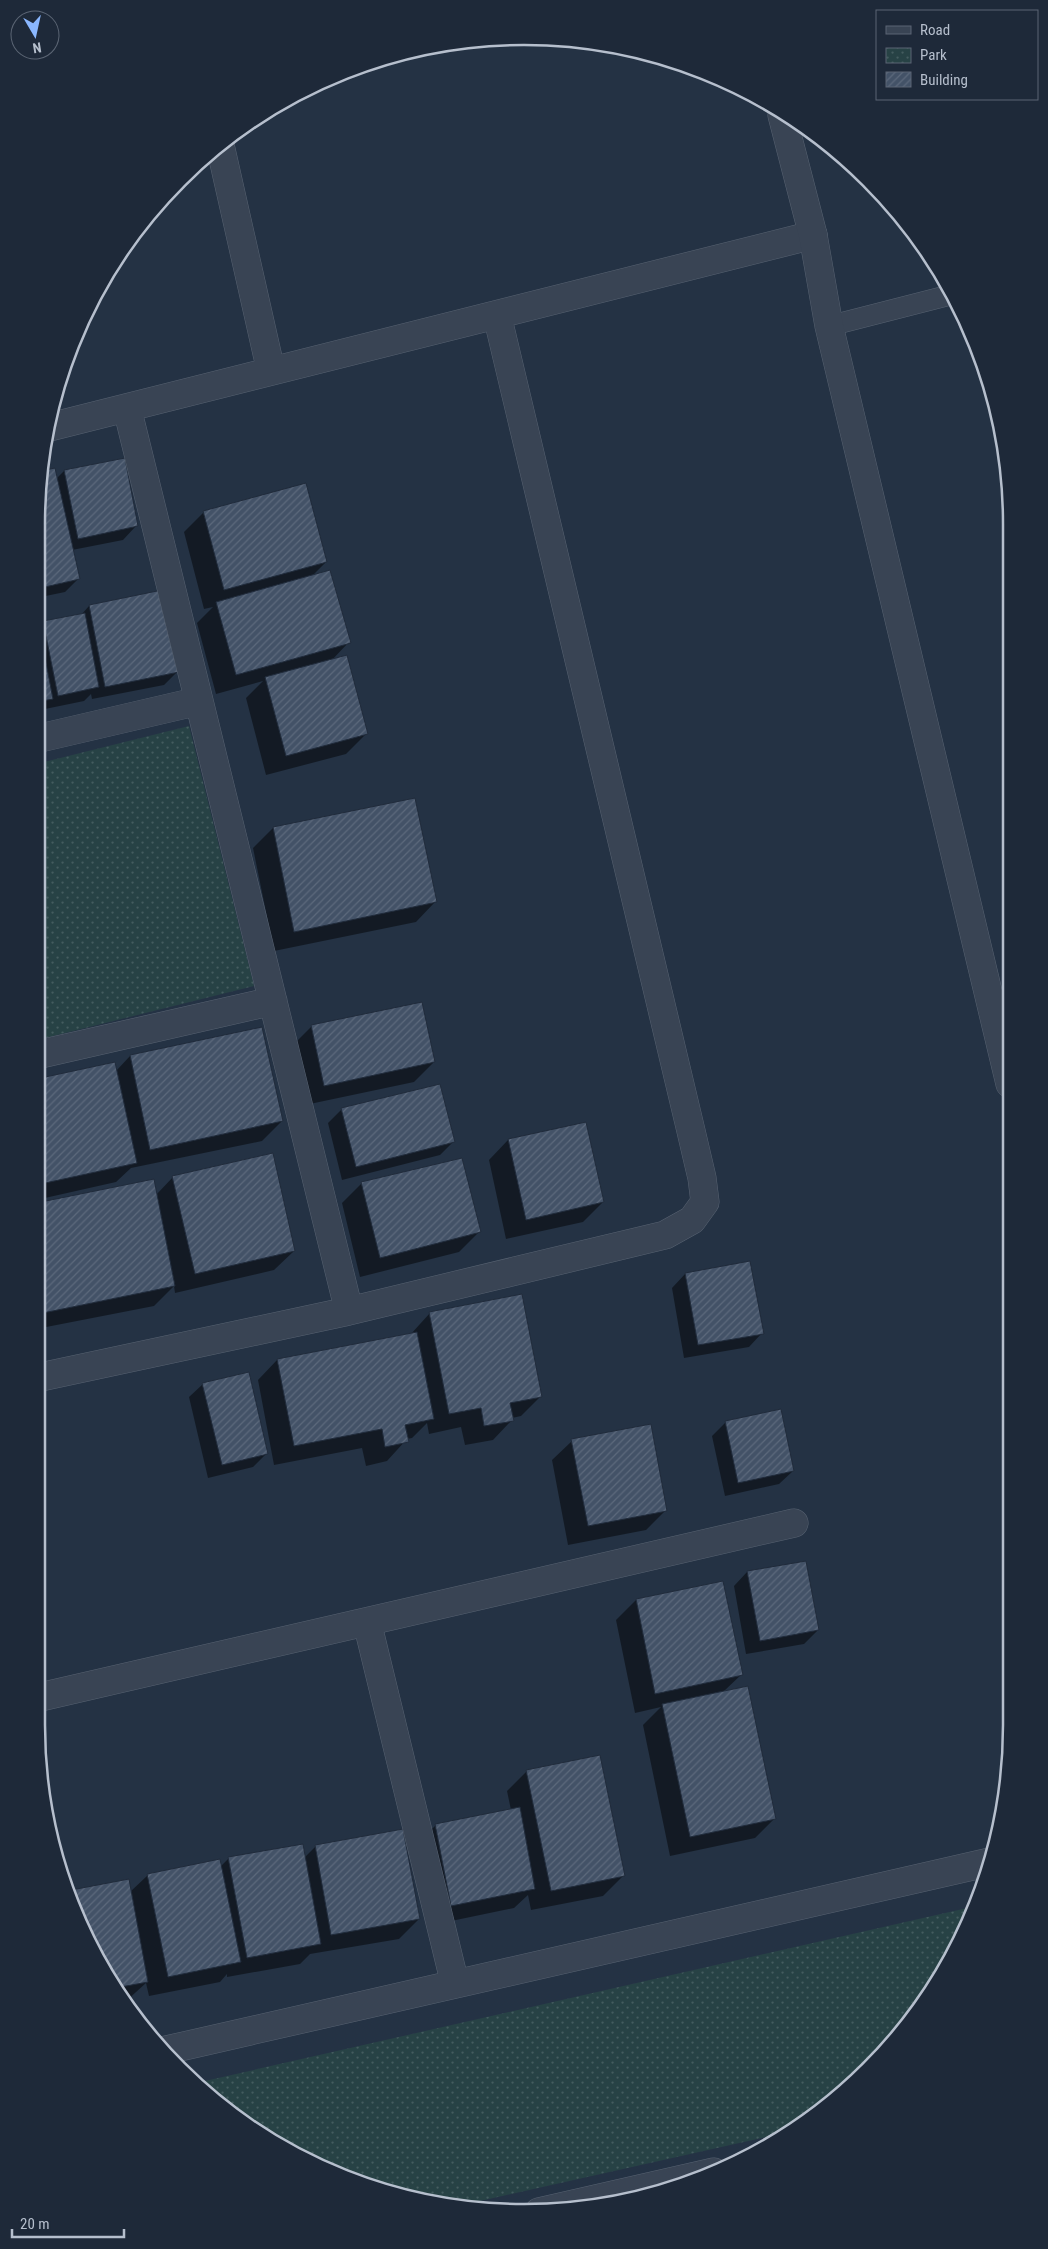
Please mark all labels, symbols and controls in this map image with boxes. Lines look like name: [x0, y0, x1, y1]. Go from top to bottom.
north arrow: [10, 10, 60, 60]
legend: [876, 10, 1038, 100]
text: Road: [920, 21, 950, 39]
text: N: [32, 39, 43, 56]
text: Park: [920, 46, 947, 64]
text: Building: [920, 71, 968, 89]
scale bar: [12, 2206, 125, 2238]
text: 20 m: [20, 2215, 50, 2233]

